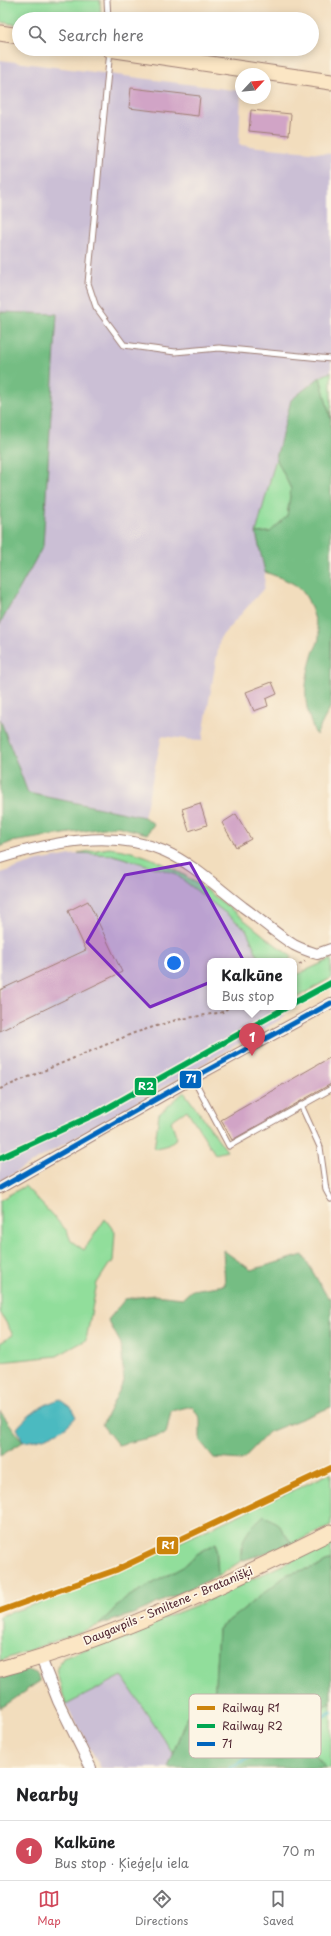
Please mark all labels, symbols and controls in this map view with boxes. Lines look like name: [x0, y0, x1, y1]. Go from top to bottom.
search box: [12, 12, 319, 56]
icon: search: [26, 23, 48, 45]
text: Search here: [58, 23, 144, 46]
north arrow: [235, 68, 271, 104]
your location: [164, 953, 184, 973]
popup: [207, 958, 297, 1010]
text: Kalkūne: [221, 963, 283, 986]
text: Bus stop: [221, 986, 274, 1005]
pin: 1: [239, 1023, 265, 1056]
line badge: 71: [179, 1070, 202, 1089]
text: 71: [186, 1070, 197, 1087]
line badge: R2: [134, 1077, 157, 1096]
text: R2: [138, 1077, 154, 1094]
line badge: R1: [156, 1536, 179, 1555]
text: R1: [162, 1536, 174, 1553]
street label: Daugavpils - Smiltene - Bratanišķi: [80, 1562, 255, 1649]
legend: [189, 1694, 321, 1758]
text: Railway R1: [222, 1699, 280, 1716]
text: Railway R2: [222, 1717, 283, 1734]
text: 71: [222, 1735, 232, 1752]
text: Nearby: [16, 1781, 78, 1807]
text: Kalkūne: [54, 1830, 115, 1853]
text: 1: [26, 1841, 32, 1860]
text: 70 m: [282, 1841, 315, 1860]
text: Bus stop · Ķieģeļu iela: [54, 1853, 189, 1872]
tab: Map: [37, 1888, 61, 1929]
tab: Directions: [135, 1888, 188, 1929]
tab: Saved: [263, 1888, 294, 1929]

